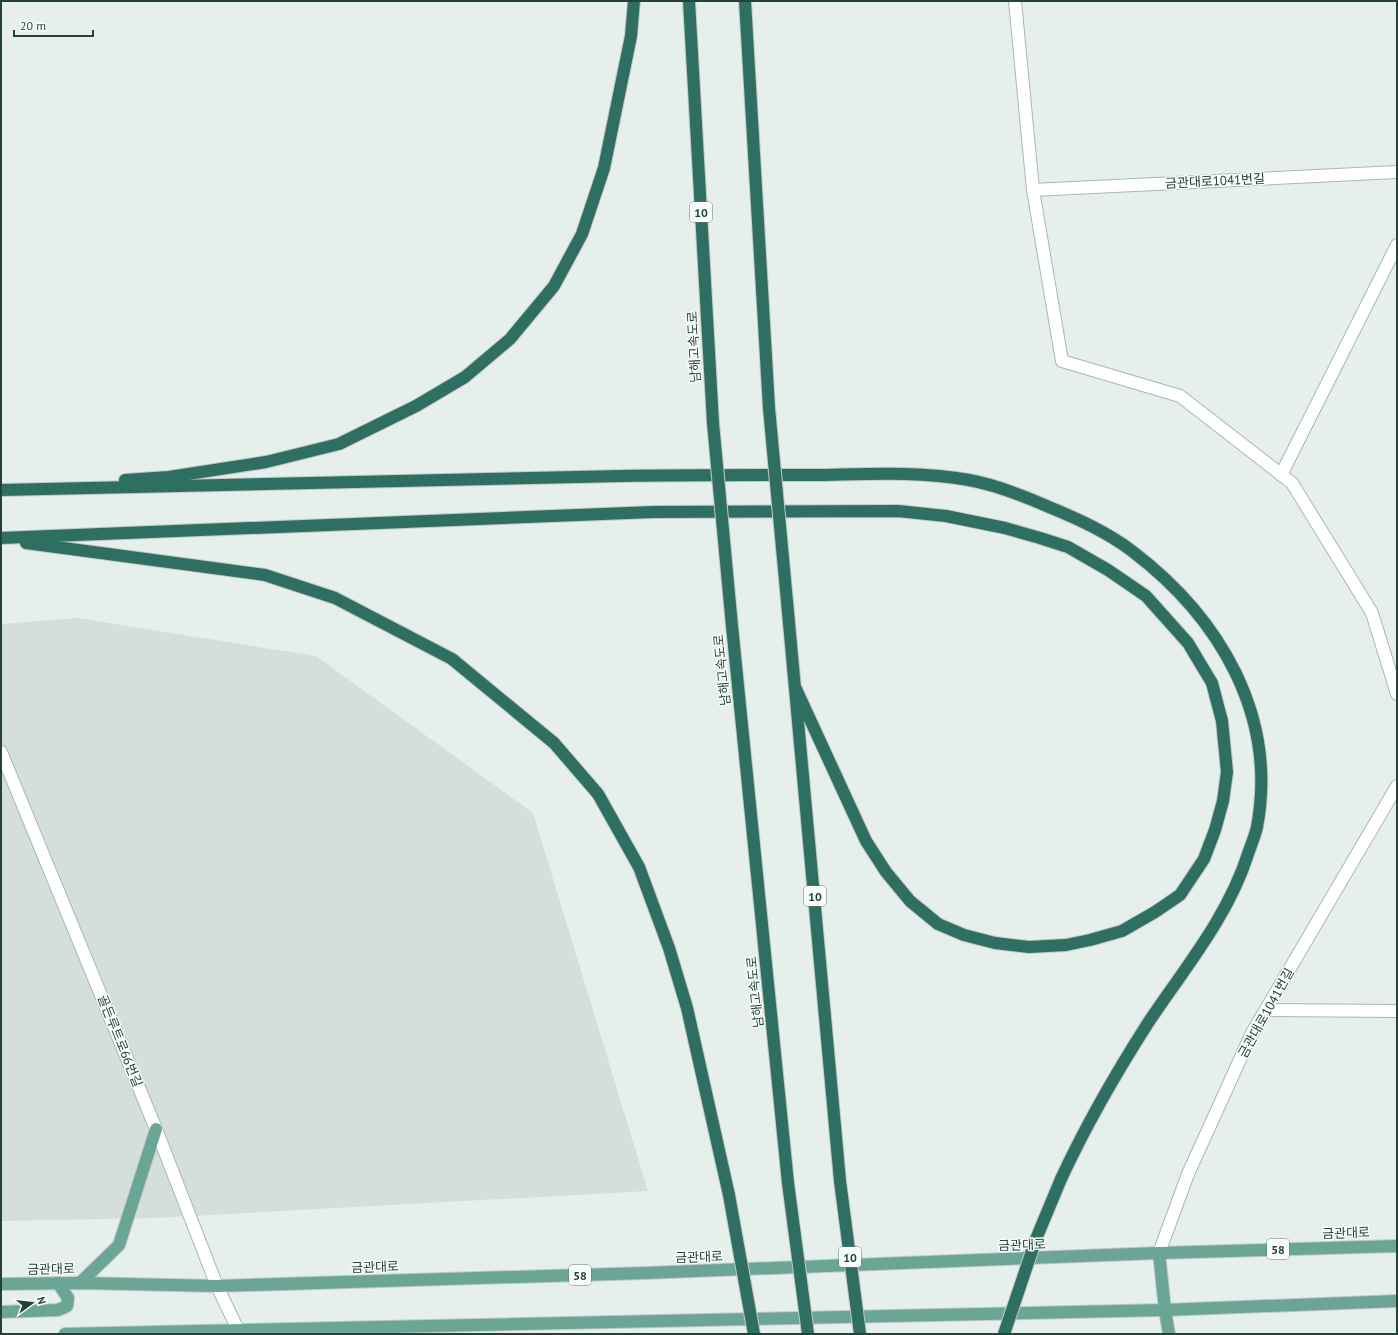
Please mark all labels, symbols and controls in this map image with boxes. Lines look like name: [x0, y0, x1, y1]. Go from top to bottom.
scale bar: [14, 12, 93, 38]
text: 20 m: [20, 18, 46, 33]
street label: 금관대로1041번길: [1165, 170, 1265, 192]
road number: 10: [690, 202, 712, 222]
street label: 남해고속도로: [684, 311, 704, 383]
street label: 남해고속도로: [710, 633, 734, 707]
road number: 10: [804, 886, 826, 906]
street label: 남해고속도로: [743, 955, 767, 1029]
street label: 금관대로1041번길: [1234, 965, 1298, 1061]
street label: 골든루트로66번길: [94, 992, 146, 1090]
street label: 금관대로: [1322, 1224, 1370, 1242]
street label: 금관대로: [998, 1236, 1046, 1254]
road number: 58: [1267, 1239, 1289, 1259]
road number: 10: [839, 1247, 861, 1267]
street label: 금관대로: [675, 1248, 723, 1266]
street label: 금관대로: [351, 1258, 399, 1276]
street label: 금관대로: [27, 1260, 75, 1278]
road number: 58: [569, 1265, 591, 1285]
north arrow: [12, 1283, 52, 1323]
text: N: [34, 1295, 49, 1306]

